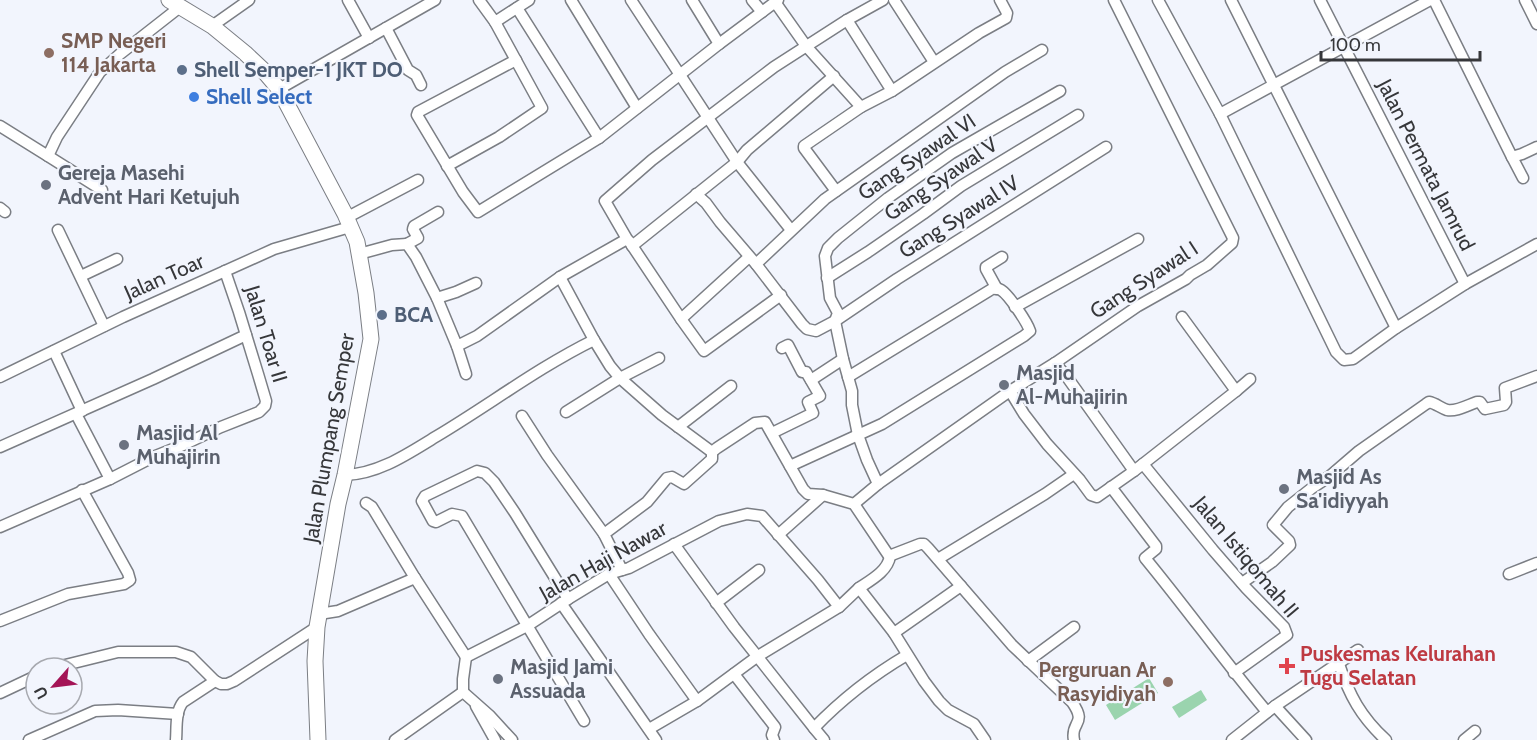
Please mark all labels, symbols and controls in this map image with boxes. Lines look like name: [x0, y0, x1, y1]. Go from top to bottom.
scale bar: [1321, 24, 1480, 62]
place label: SMP Negeri 114 Jakarta: [61, 28, 166, 77]
text: 100 m: [1330, 34, 1381, 56]
marker: SMP Negeri 114 Jakarta: [42, 46, 56, 60]
place label: Shell Semper-1 JKT DO: [194, 57, 403, 82]
marker: Shell Semper-1 JKT DO: [175, 63, 189, 77]
street label: Jalan Permata Jamrud: [1372, 74, 1480, 255]
place label: Shell Select: [206, 84, 312, 109]
marker: Shell Select: [187, 90, 201, 104]
street label: Gang Syawal VI: [853, 108, 981, 206]
street label: Gang Syawal V: [880, 132, 1002, 226]
place label: Gereja Masehi Advent Hari Ketujuh: [58, 160, 240, 209]
street label: Gang Syawal IV: [894, 170, 1023, 263]
marker: Gereja Masehi Advent Hari Ketujuh: [39, 178, 53, 192]
street label: Gang Syawal I: [1085, 235, 1202, 324]
street label: Jalan Toar: [119, 248, 208, 306]
street label: Jalan Toar II: [240, 281, 293, 385]
place label: BCA: [394, 302, 434, 327]
marker: BCA: [375, 308, 389, 322]
street label: Jalan Plumpang Semper: [298, 331, 359, 546]
place label: Masjid Al-Muhajirin: [1016, 360, 1128, 409]
marker: Masjid Al-Muhajirin: [997, 378, 1011, 392]
place label: Masjid Al Muhajirin: [136, 420, 221, 469]
marker: Masjid Al Muhajirin: [117, 438, 131, 452]
place label: Masjid As Sa'idiyyah: [1296, 464, 1389, 513]
marker: Masjid As Sa'idiyyah: [1277, 482, 1291, 496]
street label: Jalan Istiqomah II: [1188, 490, 1304, 622]
street label: Jalan Haji Nawar: [534, 515, 671, 607]
place label: Puskesmas Kelurahan Tugu Selatan: [1300, 641, 1496, 690]
place label: Masjid Jami Assuada: [510, 654, 613, 703]
north arrow: [24, 656, 84, 716]
place label: Perguruan Ar Rasyidiyah: [1039, 657, 1156, 706]
marker: Puskesmas Kelurahan Tugu Selatan: [1278, 657, 1296, 675]
marker: Masjid Jami Assuada: [491, 672, 505, 686]
marker: Perguruan Ar Rasyidiyah: [1161, 675, 1175, 689]
text: U: [30, 683, 52, 702]

